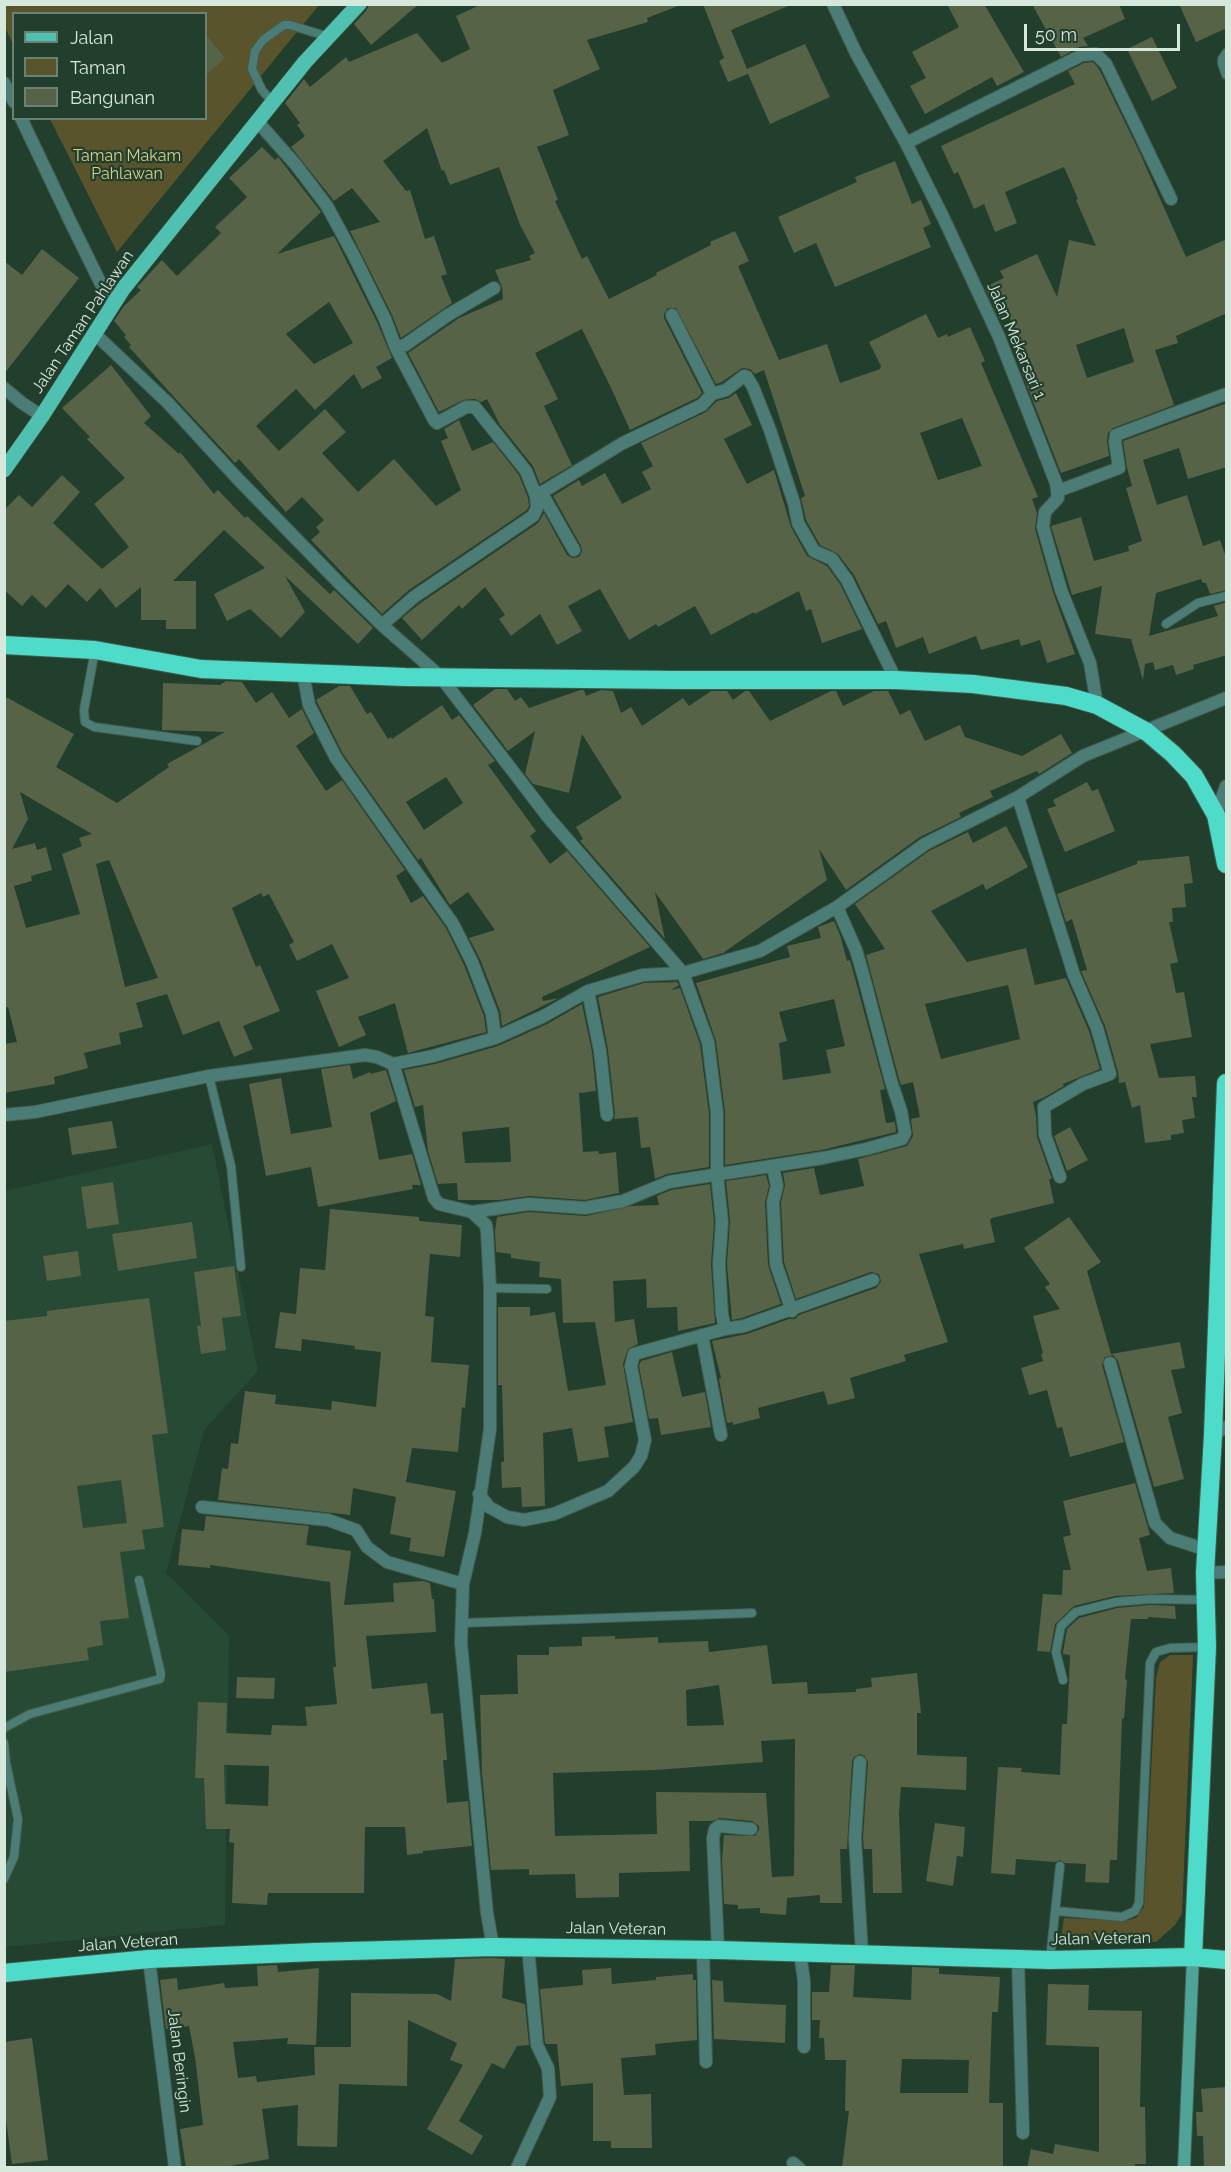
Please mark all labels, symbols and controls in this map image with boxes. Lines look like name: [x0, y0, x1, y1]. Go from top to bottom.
legend: [12, 12, 207, 120]
scale bar: [1027, 12, 1183, 50]
text: 50 m: [1035, 24, 1077, 45]
text: Jalan: [70, 27, 114, 48]
text: Taman: [70, 57, 126, 78]
text: Bangunan: [70, 87, 155, 108]
park label: Taman Makam Pahlawan: [73, 146, 181, 184]
street label: Jalan Taman Pahlawan: [28, 247, 138, 397]
street label: Jalan Mekarsari 1: [983, 280, 1049, 402]
street label: Jalan Veteran: [566, 1919, 666, 1939]
street label: Jalan Veteran: [1051, 1929, 1151, 1949]
street label: Jalan Veteran: [77, 1930, 179, 1956]
street label: Jalan Beringin: [163, 2008, 195, 2114]

